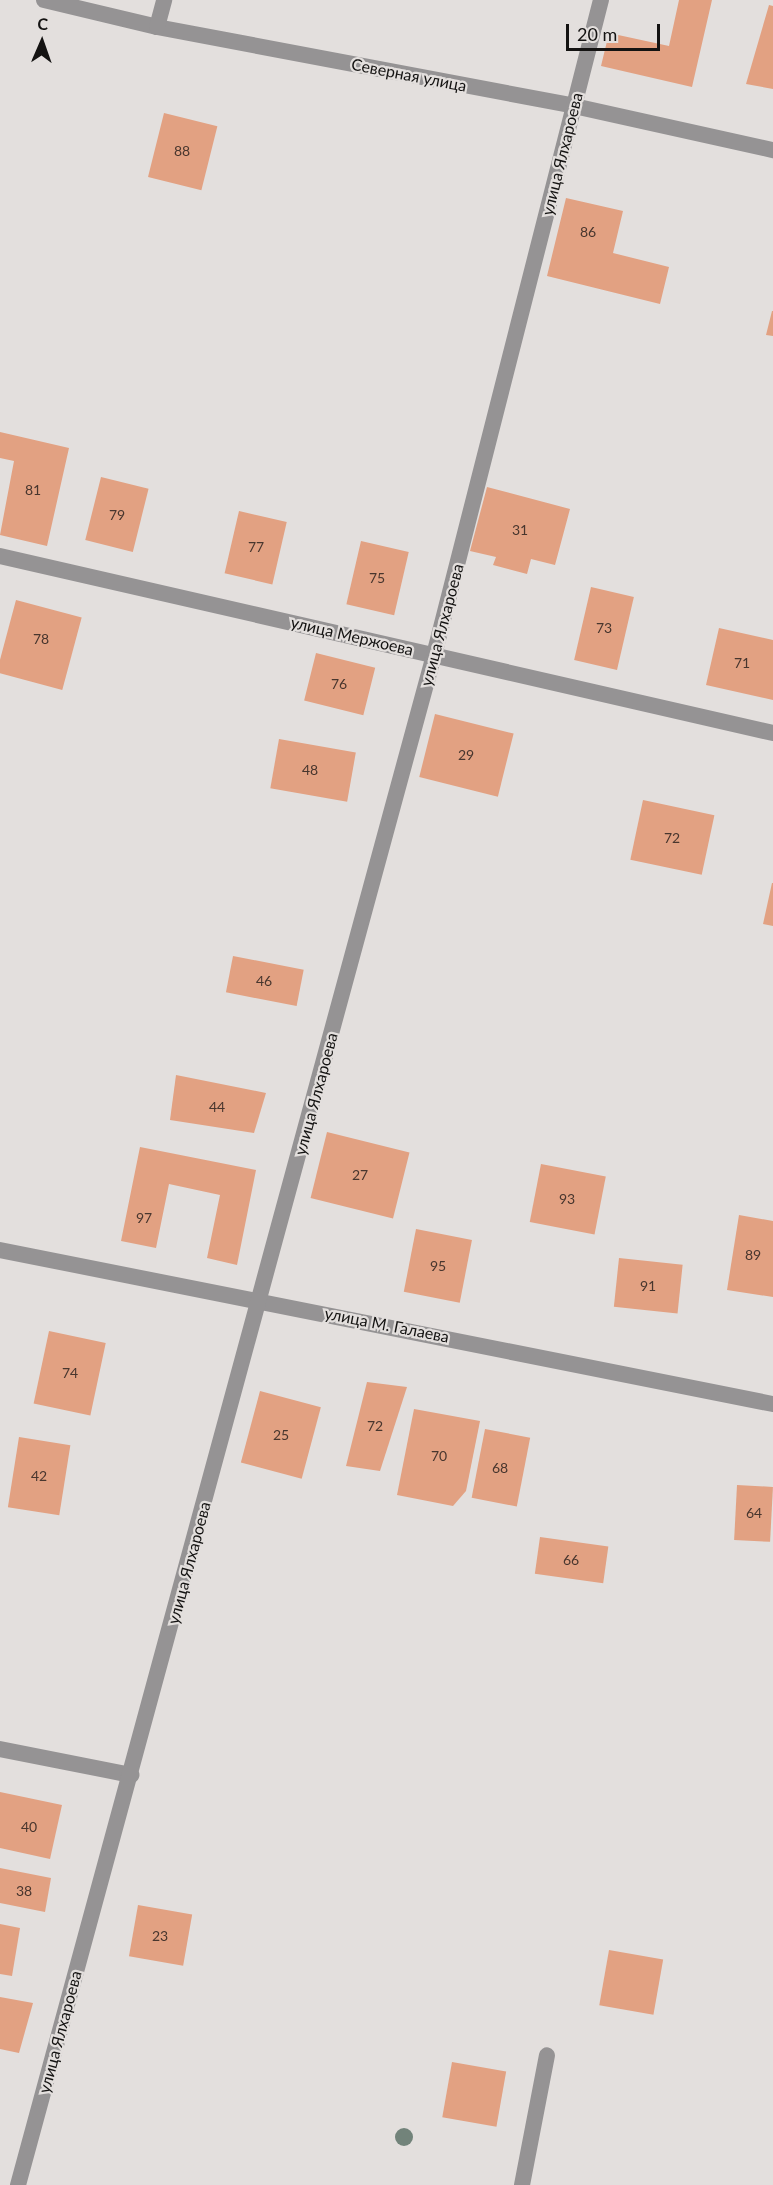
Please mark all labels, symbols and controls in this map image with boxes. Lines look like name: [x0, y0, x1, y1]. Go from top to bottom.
north arrow: [12, 12, 72, 72]
scale bar: [569, 12, 664, 50]
text: С: [37, 14, 48, 33]
text: 20 m: [577, 23, 617, 45]
street label: Северная улица: [350, 54, 468, 96]
street label: улица Ялхароева: [537, 91, 587, 217]
house number: 88: [174, 143, 190, 159]
house number: 86: [580, 224, 596, 240]
house number: 81: [25, 482, 41, 498]
house number: 79: [109, 507, 125, 523]
house number: 31: [512, 522, 528, 538]
house number: 77: [248, 539, 264, 555]
street label: улица Ялхароева: [416, 562, 468, 688]
house number: 75: [369, 570, 385, 586]
street label: улица Мержоева: [289, 613, 415, 659]
house number: 73: [596, 620, 612, 636]
house number: 78: [33, 631, 49, 647]
house number: 71: [734, 655, 750, 671]
house number: 76: [331, 676, 347, 692]
house number: 29: [458, 747, 474, 763]
house number: 48: [302, 762, 318, 778]
house number: 72: [664, 830, 680, 846]
house number: 46: [256, 973, 272, 989]
street label: улица Ялхароева: [290, 1031, 342, 1157]
house number: 44: [209, 1099, 225, 1115]
house number: 27: [352, 1167, 368, 1183]
house number: 93: [559, 1191, 575, 1207]
house number: 97: [136, 1210, 152, 1226]
house number: 89: [745, 1247, 761, 1263]
house number: 95: [430, 1258, 446, 1274]
house number: 91: [640, 1278, 656, 1294]
street label: улица М. Галаева: [323, 1304, 451, 1346]
house number: 74: [62, 1365, 78, 1381]
house number: 72: [367, 1418, 383, 1434]
house number: 25: [273, 1427, 289, 1443]
house number: 70: [431, 1448, 447, 1464]
house number: 68: [492, 1460, 508, 1476]
house number: 42: [31, 1468, 47, 1484]
street label: улица Ялхароева: [163, 1500, 215, 1626]
house number: 64: [746, 1505, 762, 1521]
house number: 66: [563, 1552, 579, 1568]
house number: 40: [21, 1819, 37, 1835]
house number: 38: [16, 1883, 32, 1899]
house number: 23: [152, 1928, 168, 1944]
street label: улица Ялхароева: [34, 1969, 86, 2095]

